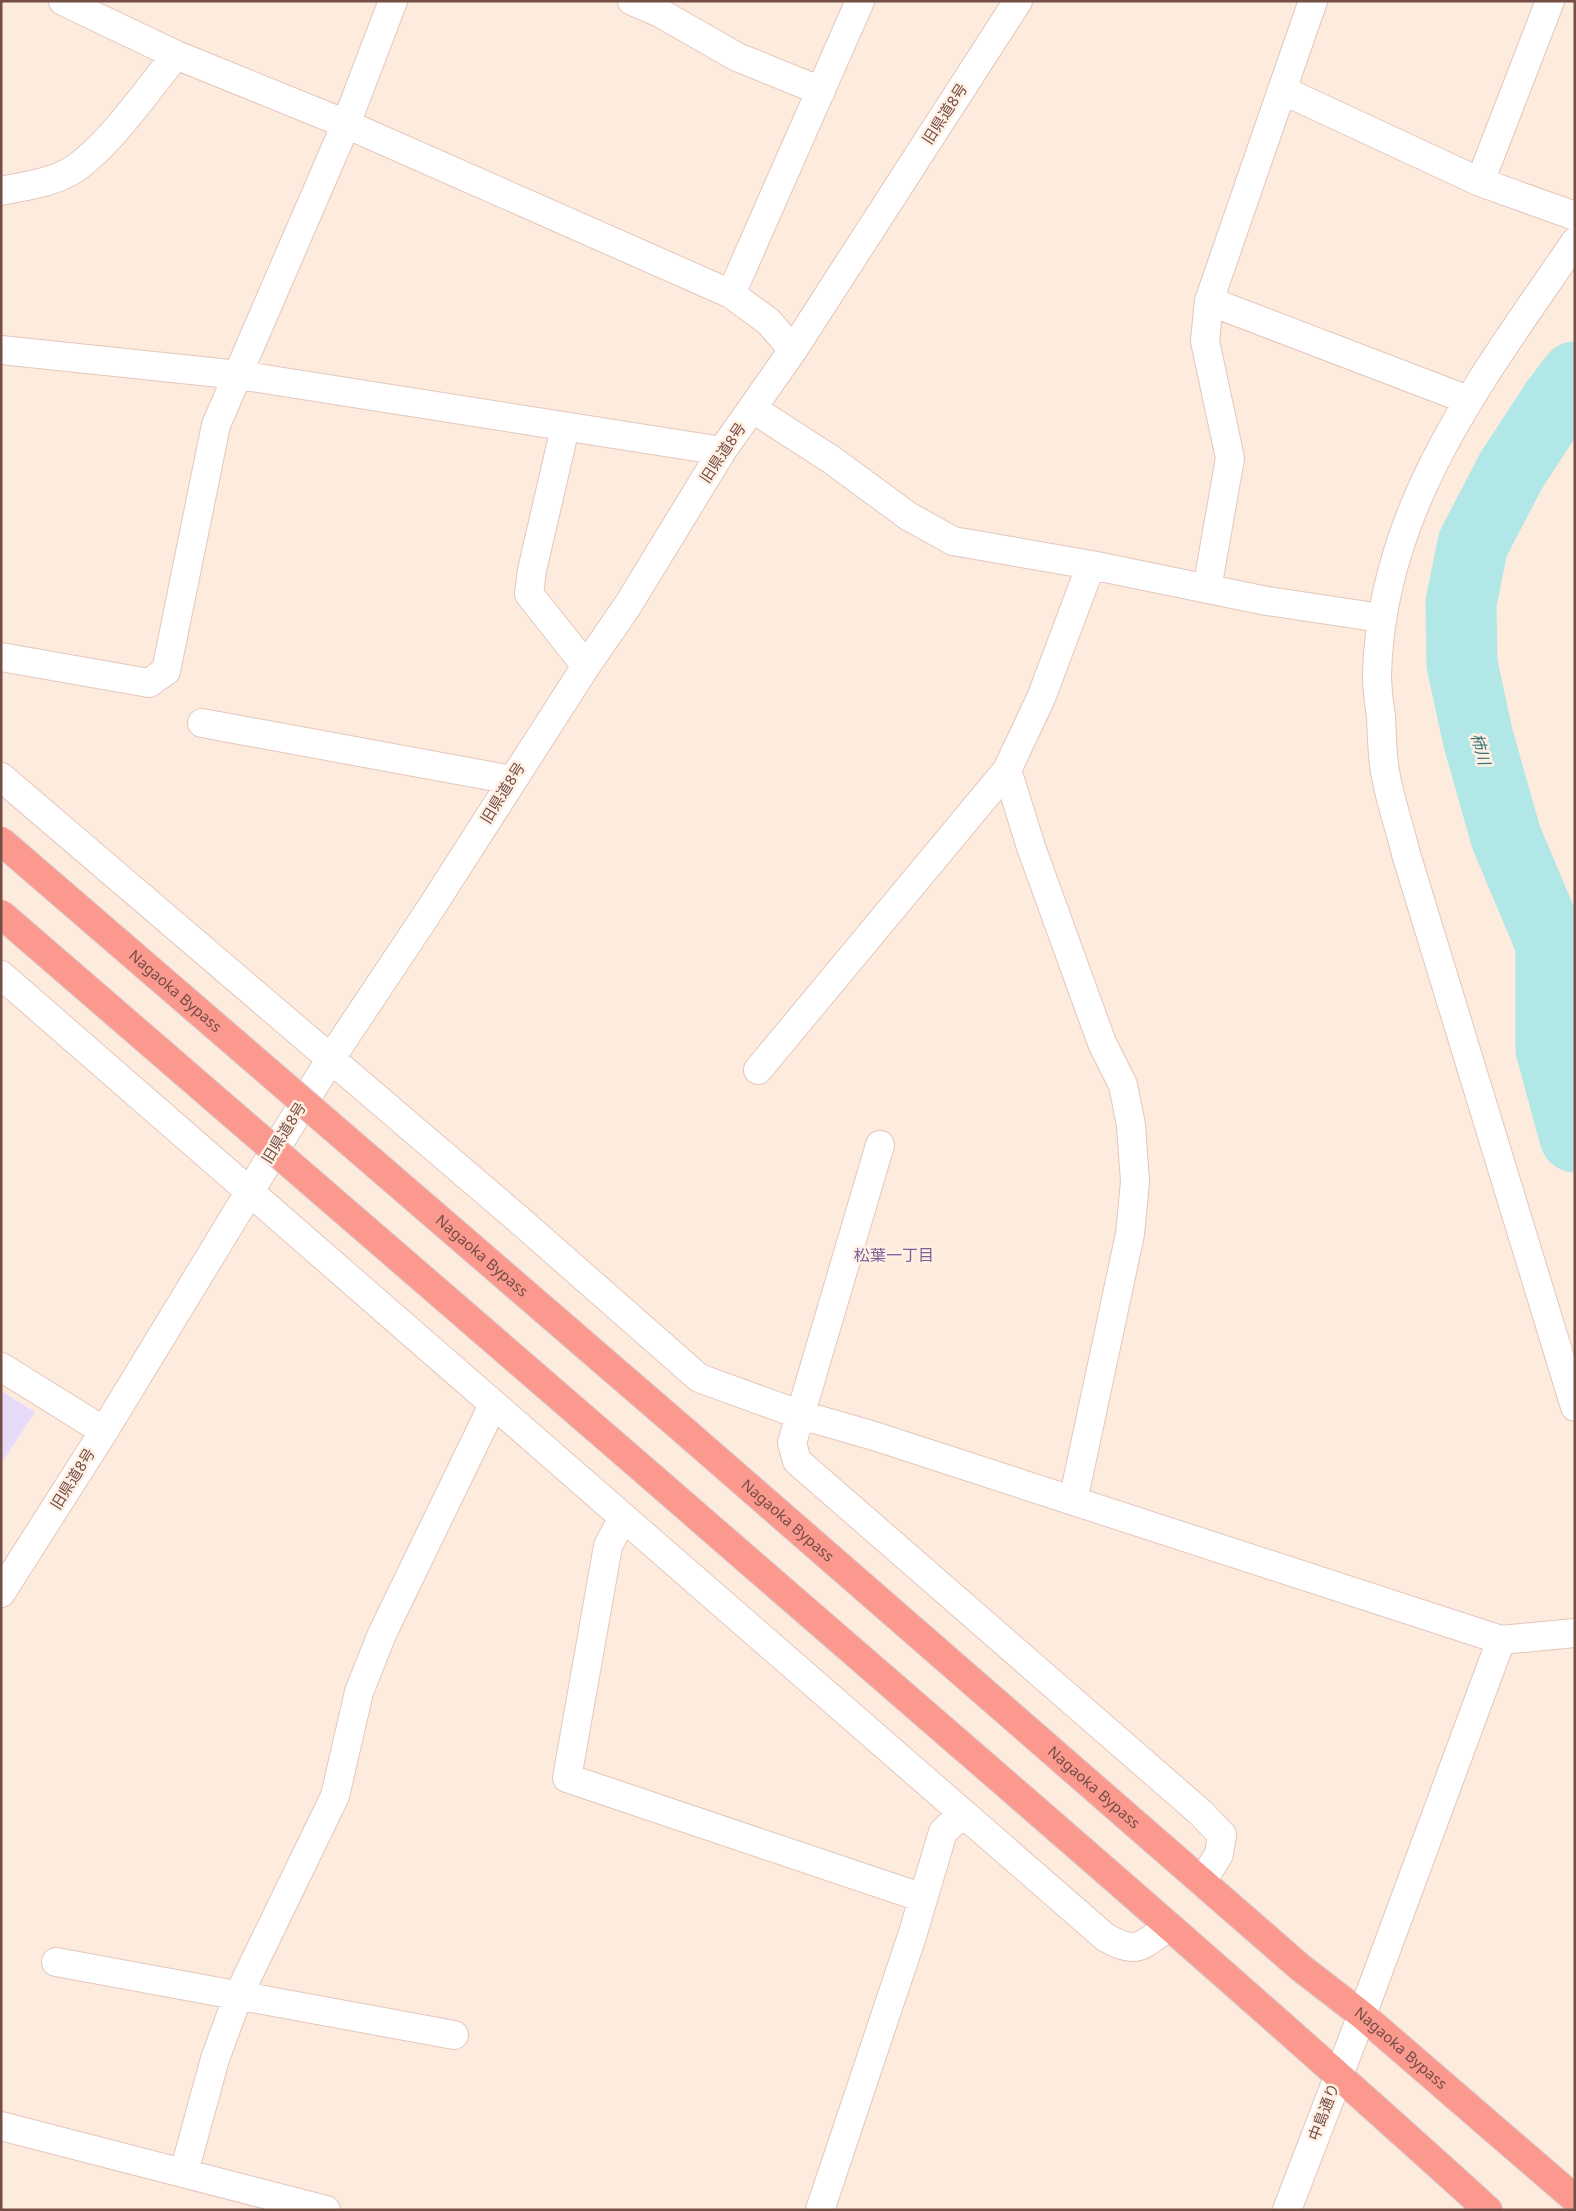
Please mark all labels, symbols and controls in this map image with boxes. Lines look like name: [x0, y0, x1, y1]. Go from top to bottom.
street label: 旧県道8号: [917, 79, 971, 148]
street label: 旧県道8号: [695, 418, 750, 486]
water label: 柿川: [1466, 731, 1496, 769]
street label: 旧県道8号: [475, 758, 529, 827]
street label: Nagaoka Bypass: [125, 945, 226, 1036]
street label: 旧県道8号: [256, 1098, 310, 1167]
street label: Nagaoka Bypass: [432, 1210, 533, 1301]
district label: 松葉一丁目: [854, 1244, 934, 1266]
street label: 旧県道8号: [45, 1444, 99, 1513]
street label: Nagaoka Bypass: [738, 1474, 839, 1566]
street label: Nagaoka Bypass: [1044, 1741, 1145, 1832]
street label: Nagaoka Bypass: [1351, 2002, 1452, 2093]
street label: 中島通り: [1303, 2080, 1343, 2143]

